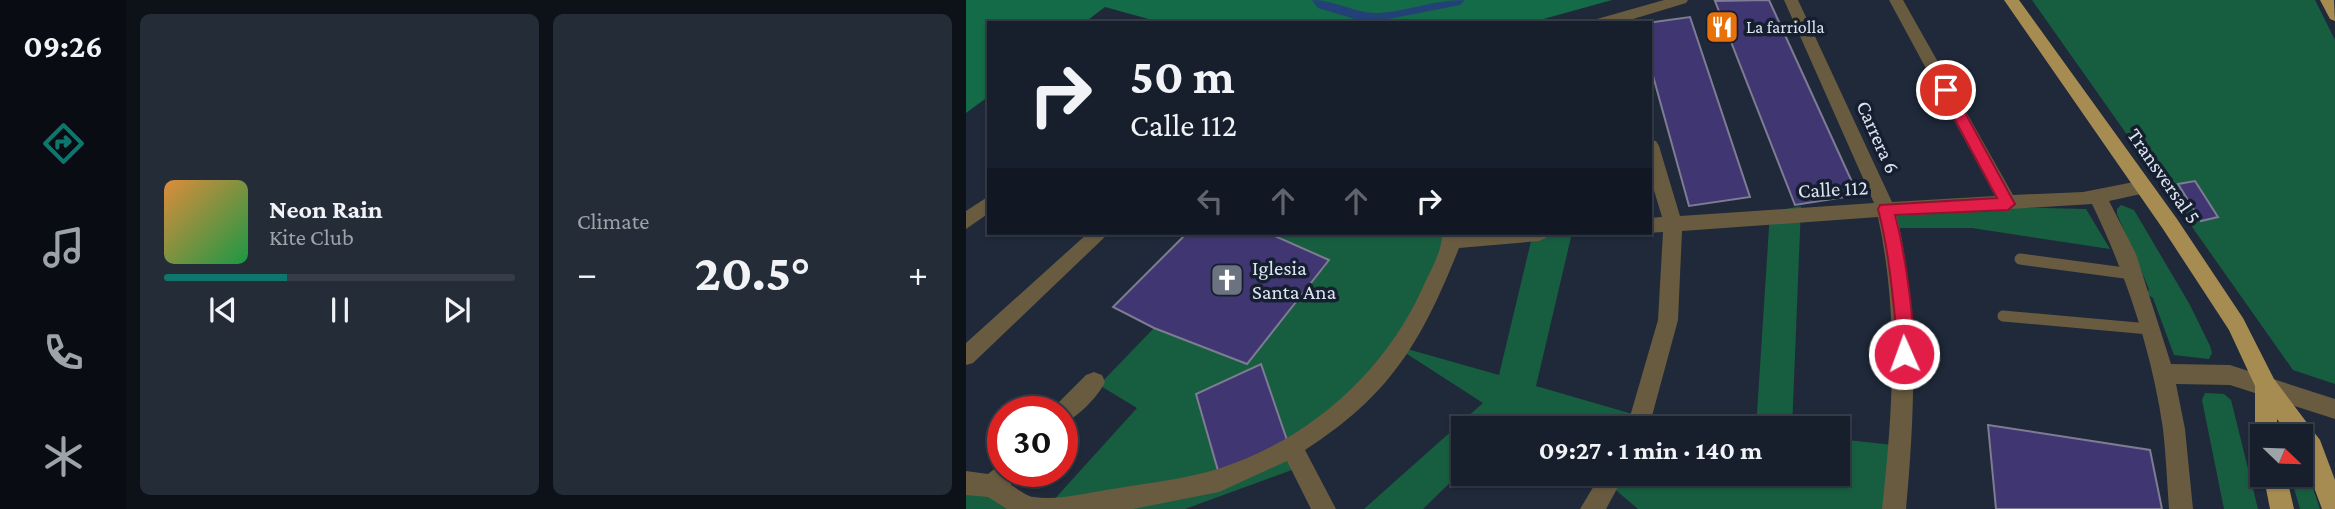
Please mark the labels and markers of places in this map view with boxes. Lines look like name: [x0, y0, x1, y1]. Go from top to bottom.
restaurant icon: La farriolla: [1703, 8, 1741, 46]
place label: La farriolla: [1746, 17, 1825, 37]
pin: [1916, 60, 1976, 120]
place label: Iglesia Santa Ana: [1252, 256, 1337, 304]
church icon: Iglesia Santa Ana: [1208, 261, 1246, 299]

